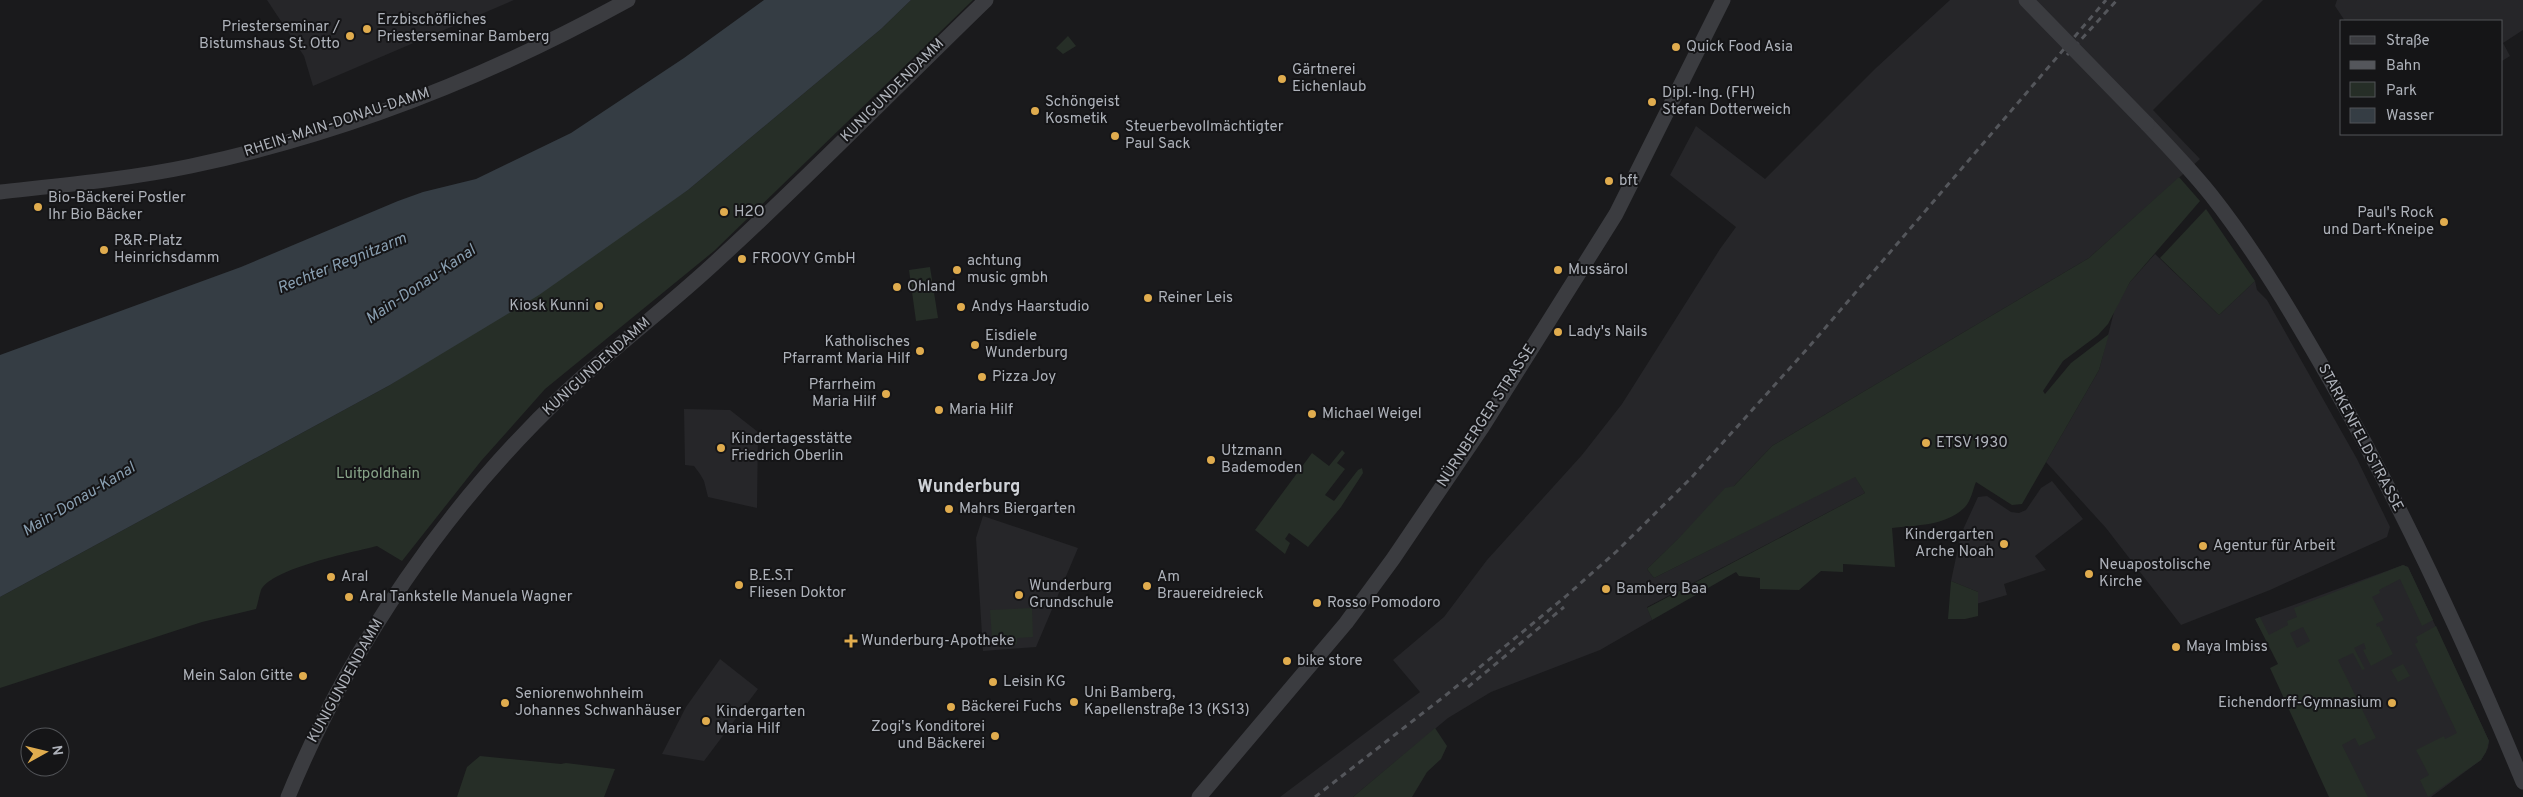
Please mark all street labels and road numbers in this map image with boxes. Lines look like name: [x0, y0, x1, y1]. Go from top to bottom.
street label: KUNIGUNDENDAMM: [837, 35, 949, 147]
street label: RHEIN-MAIN-DONAU-DAMM: [242, 84, 432, 162]
street label: KUNIGUNDENDAMM: [539, 313, 655, 421]
street label: NÜRNBERGER STRASSE: [1433, 340, 1540, 491]
street label: STARKENFELDSTRASSE: [2313, 361, 2407, 515]
street label: KUNIGUNDENDAMM: [304, 616, 388, 746]

